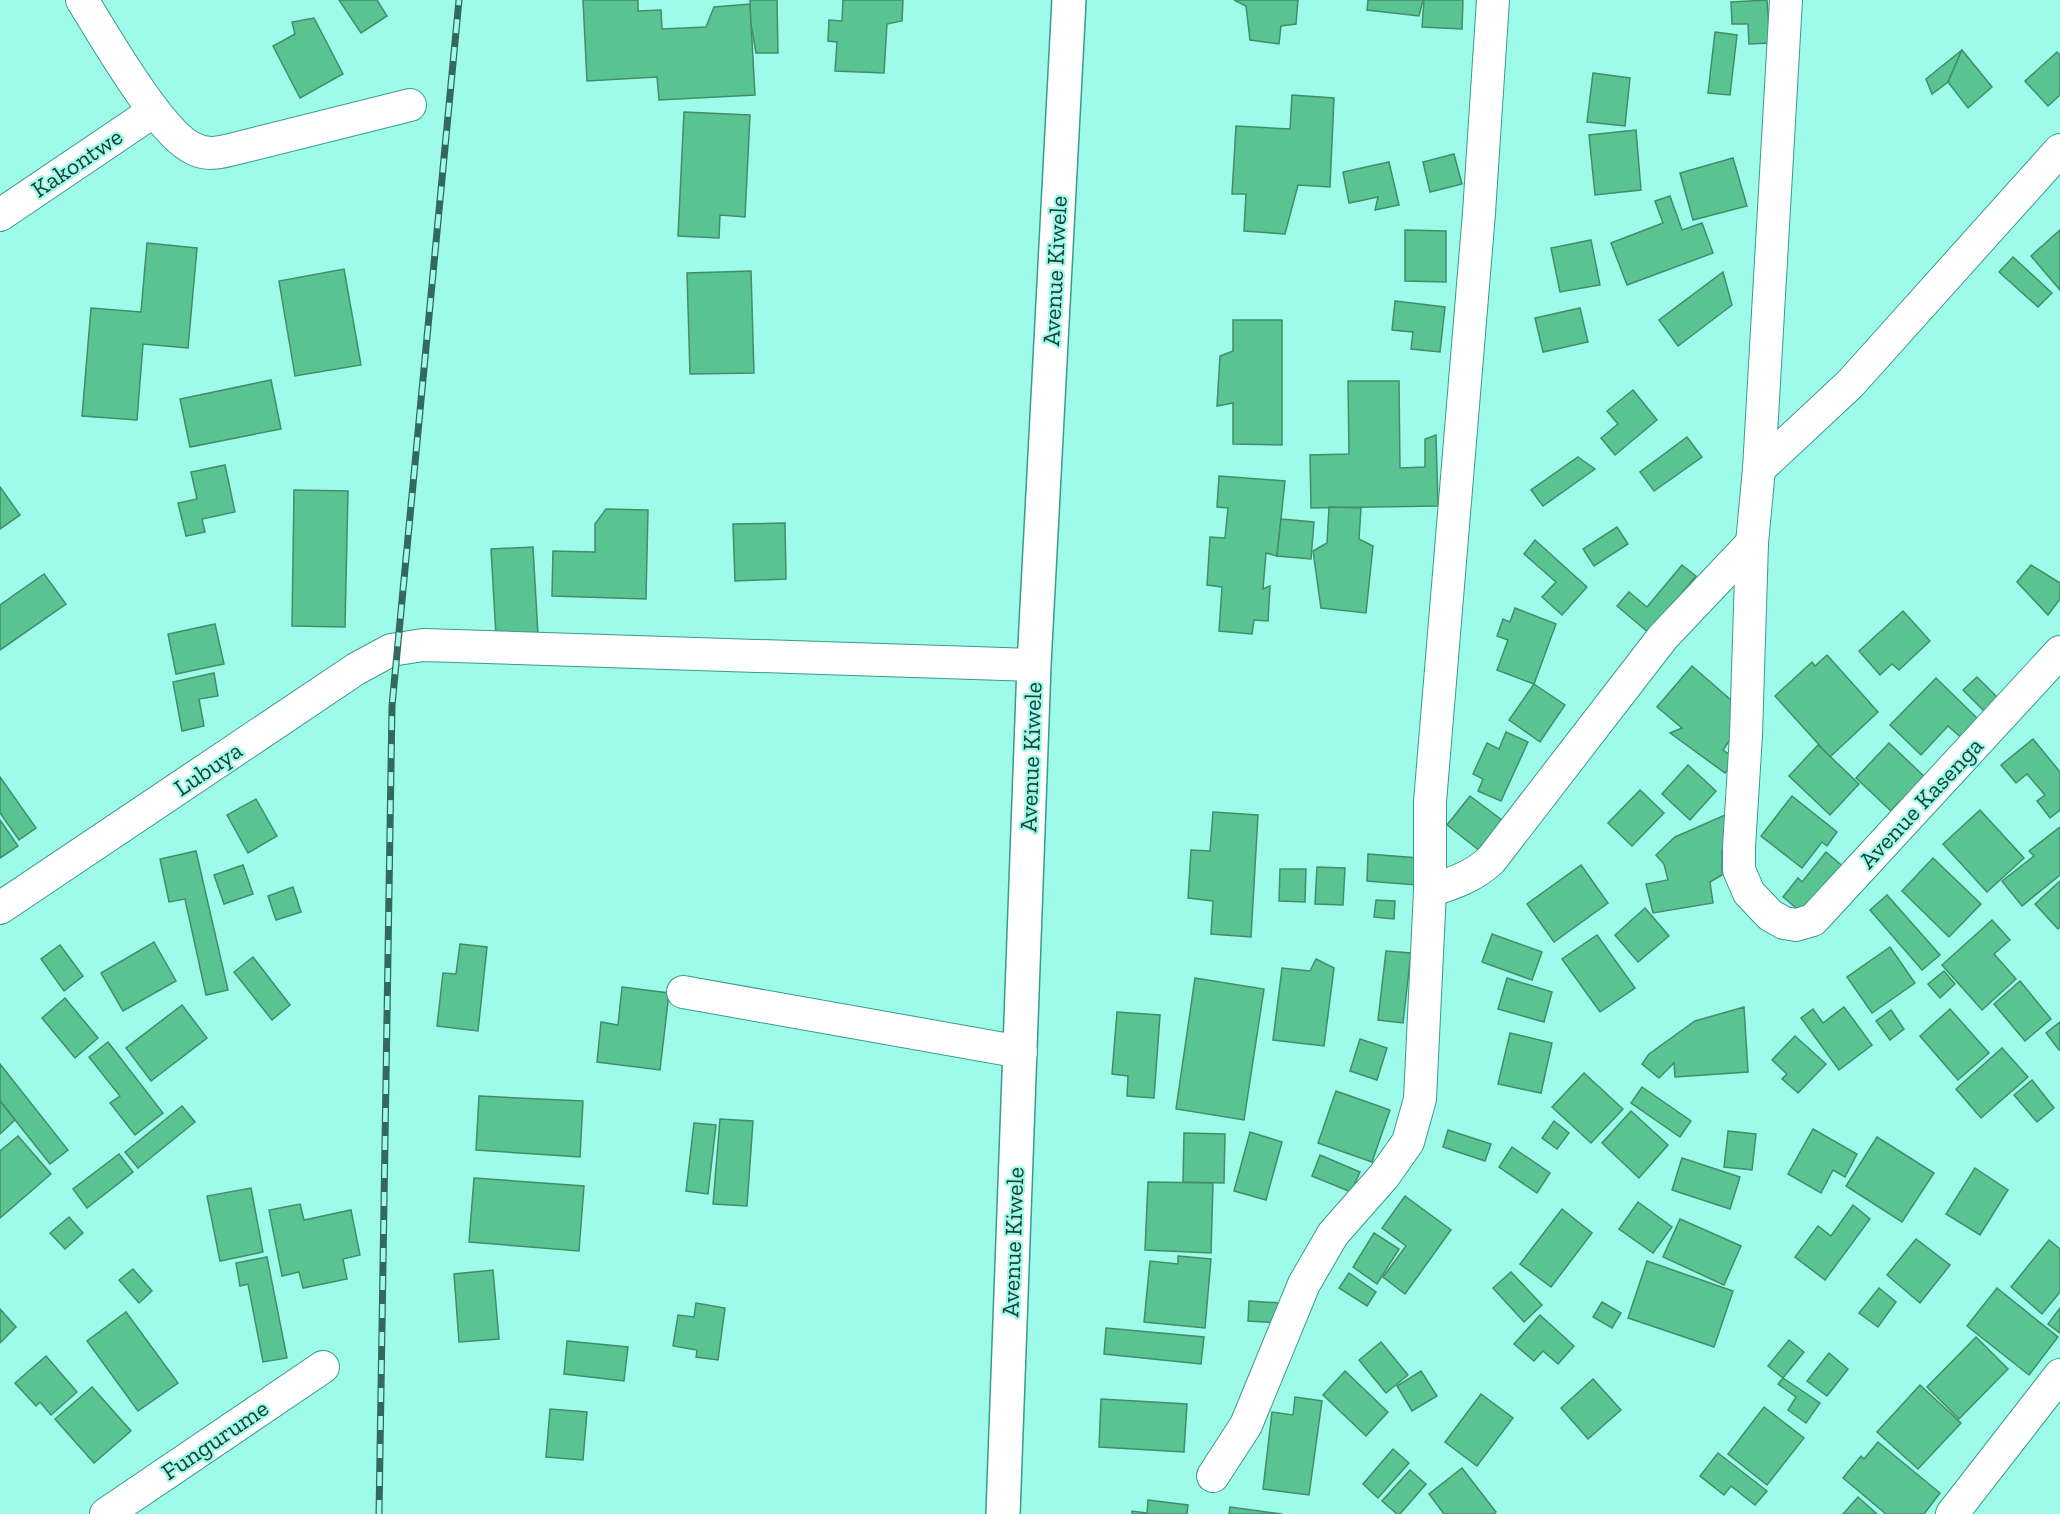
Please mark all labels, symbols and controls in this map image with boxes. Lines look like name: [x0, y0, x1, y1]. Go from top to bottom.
street label: Kakontwe: [26, 122, 128, 204]
street label: Avenue Kiwele: [1036, 195, 1073, 347]
street label: Avenue Kiwele: [1013, 681, 1048, 833]
street label: Avenue Kasenga: [1852, 731, 1989, 874]
street label: Lubuya: [168, 735, 248, 802]
street label: Avenue Kiwele: [995, 1166, 1030, 1318]
street label: Fungurume: [156, 1393, 274, 1486]

